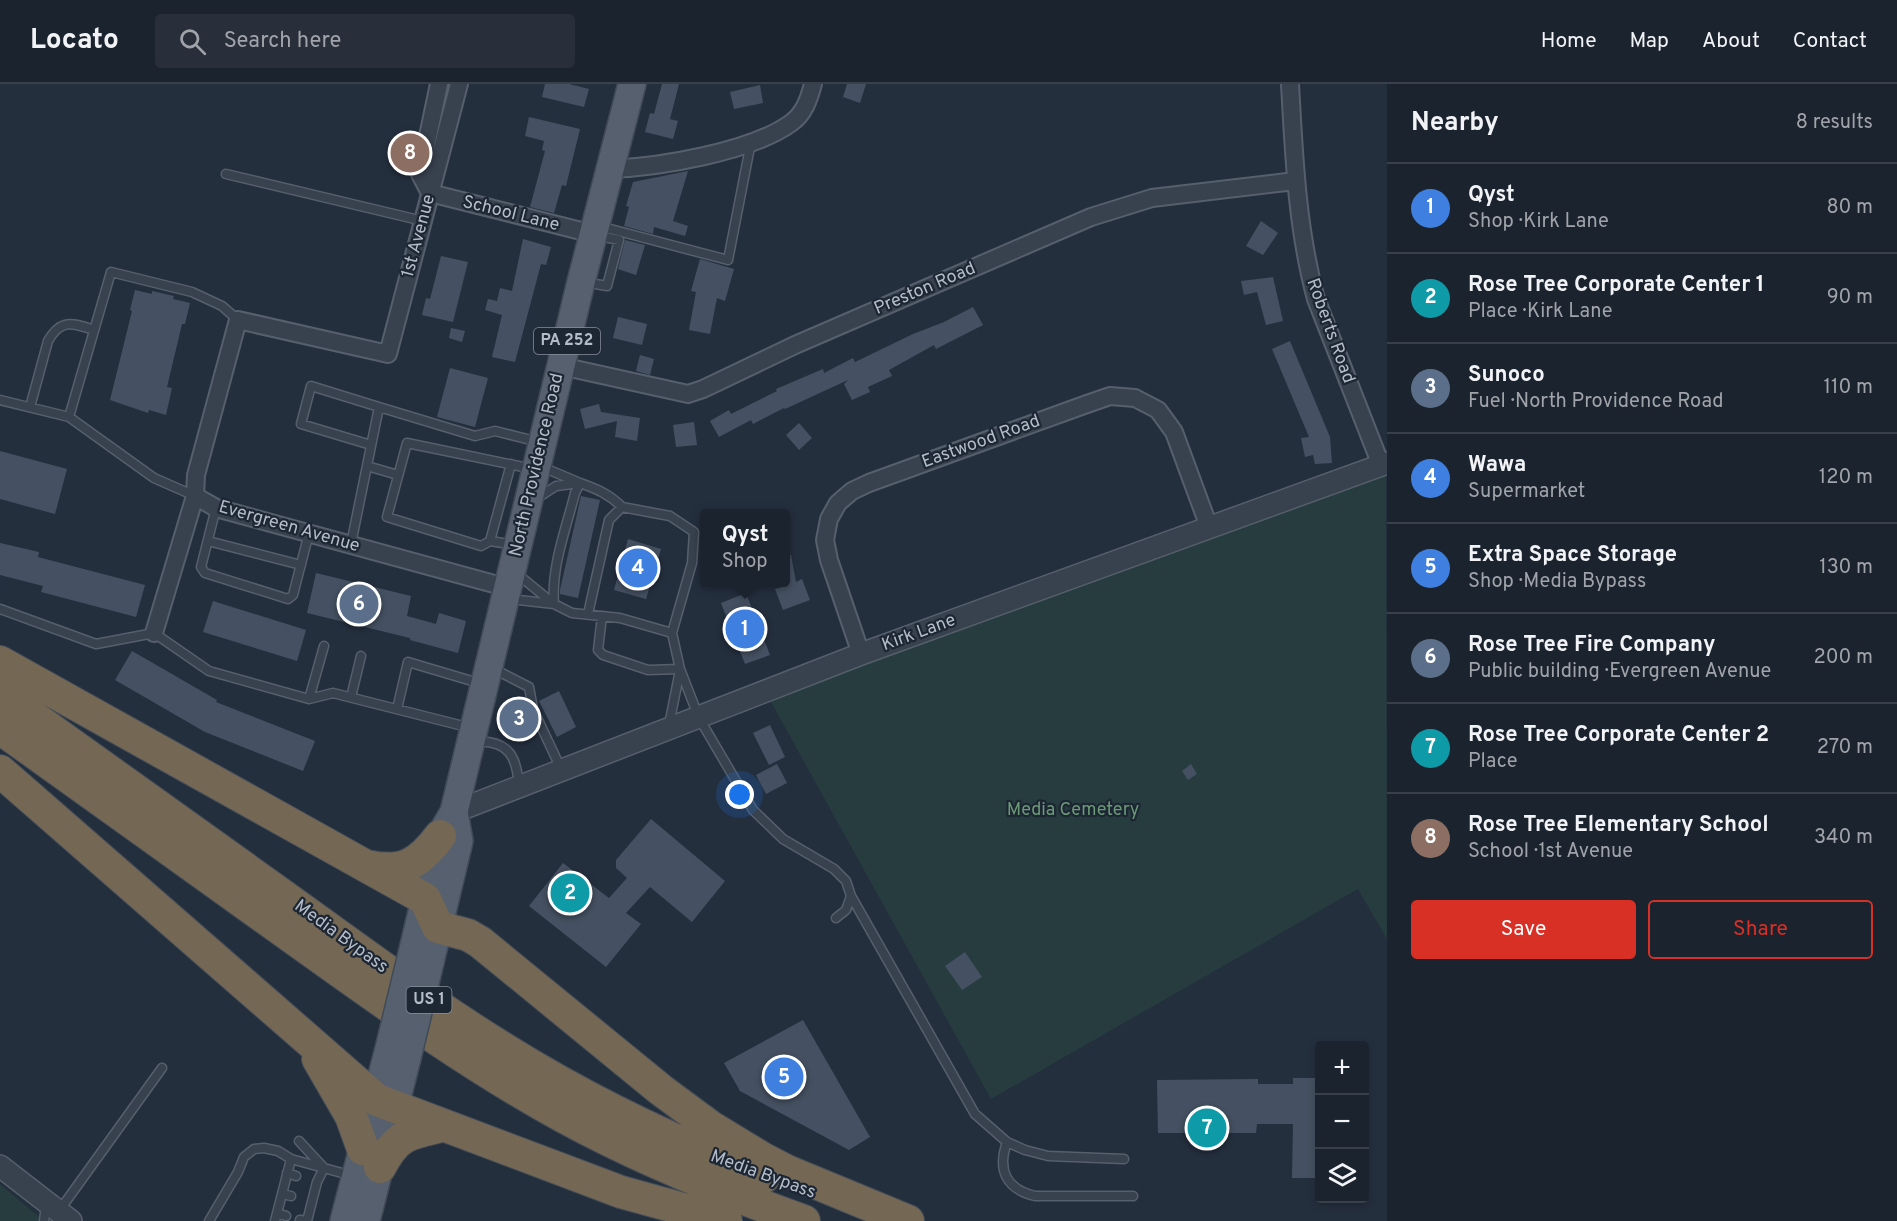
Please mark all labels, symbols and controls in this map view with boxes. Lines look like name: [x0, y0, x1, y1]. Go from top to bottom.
search box: [155, 14, 575, 68]
text: Locato: [30, 23, 119, 59]
icon: search: [176, 25, 209, 58]
text: Search here: [224, 28, 341, 55]
text: Home: [1541, 28, 1597, 55]
text: Map: [1630, 28, 1669, 55]
text: About: [1702, 28, 1760, 55]
text: Contact: [1793, 28, 1867, 55]
text: Nearby: [1411, 107, 1499, 140]
text: 8 results: [1796, 110, 1873, 136]
pin: 8: [390, 130, 430, 176]
text: Qyst: [1468, 182, 1515, 209]
street label: School Lane: [460, 191, 562, 237]
street label: 1st Avenue: [397, 192, 441, 280]
text: 1: [1427, 195, 1435, 221]
text: 80 m: [1827, 195, 1873, 221]
text: Shop · Kirk Lane: [1468, 209, 1609, 235]
street label: Preston Road: [871, 257, 979, 321]
text: Rose Tree Corporate Center 1: [1468, 272, 1765, 299]
street label: Roberts Road: [1300, 275, 1360, 387]
text: 2: [1424, 285, 1437, 311]
text: 90 m: [1827, 285, 1873, 311]
text: Place · Kirk Lane: [1468, 299, 1613, 325]
road number: PA 252: [534, 328, 600, 354]
text: Sunoco: [1468, 362, 1545, 389]
street label: North Providence Road: [505, 371, 569, 559]
text: 3: [1425, 375, 1437, 401]
text: 110 m: [1824, 375, 1873, 401]
text: Fuel · North Providence Road: [1468, 389, 1724, 415]
street label: Eastwood Road: [919, 410, 1043, 474]
text: Wawa: [1468, 452, 1526, 479]
text: 4: [1424, 465, 1437, 491]
text: 120 m: [1819, 465, 1873, 491]
text: Supermarket: [1468, 479, 1585, 505]
street label: Evergreen Avenue: [216, 496, 362, 558]
popup: [700, 509, 790, 587]
text: Qyst: [722, 522, 768, 549]
text: Extra Space Storage: [1468, 542, 1677, 569]
pin: 4: [618, 546, 658, 590]
text: Shop: [722, 549, 768, 575]
text: 5: [1424, 555, 1437, 581]
text: 130 m: [1819, 555, 1873, 581]
text: Shop · Media Bypass: [1468, 569, 1646, 595]
pin: 6: [340, 582, 378, 626]
pin: 1: [726, 606, 764, 652]
street label: Kirk Lane: [879, 609, 959, 657]
text: Rose Tree Fire Company: [1468, 632, 1715, 659]
text: 6: [1424, 645, 1437, 671]
text: 200 m: [1814, 645, 1873, 671]
text: Public building · Evergreen Avenue: [1468, 659, 1771, 685]
pin: 3: [500, 696, 538, 742]
text: Rose Tree Corporate Center 2: [1468, 722, 1769, 749]
text: 7: [1425, 735, 1436, 761]
text: 270 m: [1817, 735, 1873, 761]
text: Place: [1468, 749, 1518, 775]
your location: [725, 780, 754, 809]
park label: Media Cemetery: [1007, 799, 1139, 822]
text: Rose Tree Elementary School: [1468, 812, 1769, 839]
text: 8: [1424, 825, 1437, 851]
text: 340 m: [1814, 825, 1873, 851]
text: School · 1st Avenue: [1468, 839, 1633, 865]
pin: 2: [550, 870, 590, 916]
street label: Media Bypass: [289, 895, 393, 979]
button: Save: [1411, 900, 1636, 959]
button: Share: [1648, 900, 1873, 959]
road number: US 1: [406, 987, 452, 1013]
map controls: [1315, 1041, 1369, 1203]
button: +: [1315, 1041, 1369, 1095]
pin: 5: [764, 1054, 804, 1100]
button: −: [1315, 1095, 1369, 1149]
pin: 7: [1188, 1106, 1226, 1150]
street label: Media Bypass: [707, 1145, 819, 1205]
button: layers: [1315, 1149, 1369, 1203]

